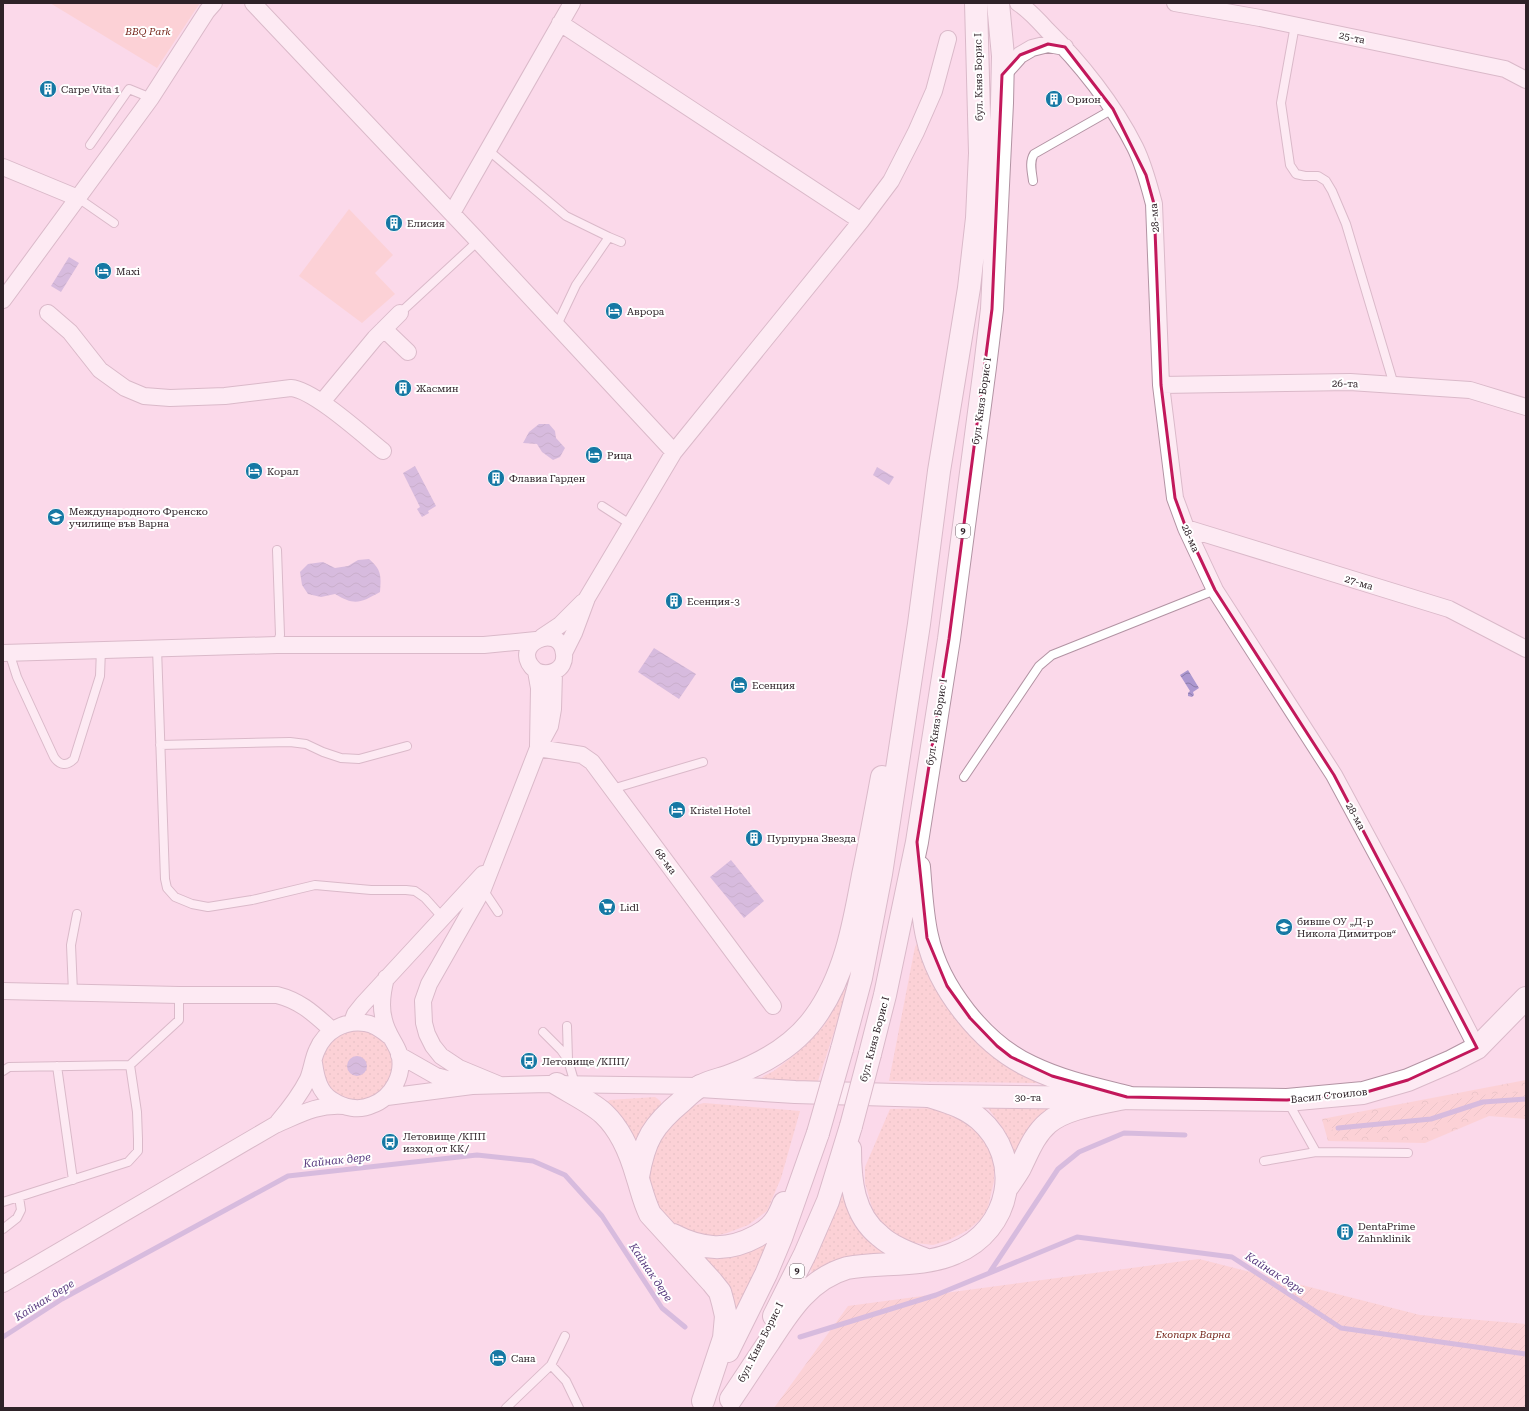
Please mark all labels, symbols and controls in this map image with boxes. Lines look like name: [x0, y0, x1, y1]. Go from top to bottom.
park label: BBQ Park: [124, 26, 171, 37]
street label: 25-та: [1338, 29, 1367, 46]
street label: бул. Княз Борис I: [972, 33, 985, 121]
building icon: Carpe Vita 1: [38, 79, 58, 99]
place label: Carpe Vita 1: [61, 84, 120, 95]
building icon: Орион: [1044, 89, 1064, 109]
place label: Орион: [1067, 94, 1101, 105]
street label: 28-ма: [1148, 202, 1161, 233]
building icon: Елисия: [384, 213, 404, 233]
place label: Елисия: [407, 218, 445, 229]
hotel icon: Maxi: [93, 261, 113, 281]
place label: Maxi: [116, 266, 140, 277]
hotel icon: Аврора: [604, 301, 624, 321]
place label: Аврора: [627, 306, 665, 317]
street label: бул. Княз Борис I: [970, 357, 993, 445]
building icon: Жасмин: [393, 378, 413, 398]
street label: 26-та: [1332, 378, 1359, 389]
place label: Жасмин: [416, 383, 459, 394]
hotel icon: Рица: [584, 445, 604, 465]
place label: Рица: [607, 450, 633, 461]
hotel icon: Корал: [244, 461, 264, 481]
place label: Корал: [267, 466, 299, 477]
building icon: Флавиа Гарден: [486, 468, 506, 488]
place label: Флавиа Гарден: [509, 473, 586, 484]
place label: Международното Френско училище във Варна: [69, 506, 208, 529]
school or university icon: Международното Френско училище във Варна: [46, 507, 66, 527]
street label: 28-ма: [1180, 523, 1202, 554]
road number: 9: [956, 524, 970, 538]
street label: 27-ма: [1343, 573, 1375, 592]
building icon: Есенция-3: [664, 591, 684, 611]
place label: Есенция-3: [687, 596, 740, 607]
hotel icon: Есенция: [729, 675, 749, 695]
street label: бул. Княз Борис I: [924, 678, 949, 766]
place label: Есенция: [752, 680, 795, 691]
hotel icon: Kristel Hotel: [667, 800, 687, 820]
street label: 28-ма: [1344, 801, 1368, 832]
place label: Kristel Hotel: [690, 805, 751, 816]
building icon: Пурпурна Звезда: [744, 828, 764, 848]
place label: Пурпурна Звезда: [767, 833, 856, 844]
street label: 68-ма: [653, 846, 679, 877]
supermarket icon: Lidl: [597, 897, 617, 917]
place label: Lidl: [620, 902, 639, 913]
place label: бивше ОУ „Д-р Никола Димитров“: [1297, 916, 1397, 939]
school or university icon: бивше ОУ „Д-р Никола Димитров“: [1274, 917, 1294, 937]
street label: бул. Княз Борис I: [858, 995, 891, 1083]
bus stop icon: Летовище /КПП/: [519, 1051, 539, 1071]
place label: Летовище /КПП/: [542, 1056, 630, 1067]
street label: Васил Стоилов: [1290, 1086, 1368, 1105]
street label: 30-та: [1015, 1092, 1042, 1103]
place label: Летовище /КПП изход от КК/: [403, 1131, 486, 1154]
bus stop icon: Летовище /КПП изход от КК/: [380, 1132, 400, 1152]
water label: Кайнак дере: [302, 1150, 372, 1171]
place label: DentaPrime Zahnklinik: [1358, 1221, 1416, 1244]
building icon: DentaPrime Zahnklinik: [1335, 1222, 1355, 1242]
water label: Кайнак дере: [626, 1240, 675, 1304]
water label: Кайнак дере: [1242, 1249, 1307, 1298]
road number: 9: [790, 1264, 804, 1278]
water label: Кайнак дере: [11, 1277, 77, 1324]
street label: бул. Княз Борис I: [736, 1300, 785, 1384]
park label: Екопарк Варна: [1155, 1329, 1231, 1340]
hotel icon: Сана: [488, 1348, 508, 1368]
place label: Сана: [511, 1353, 536, 1364]

